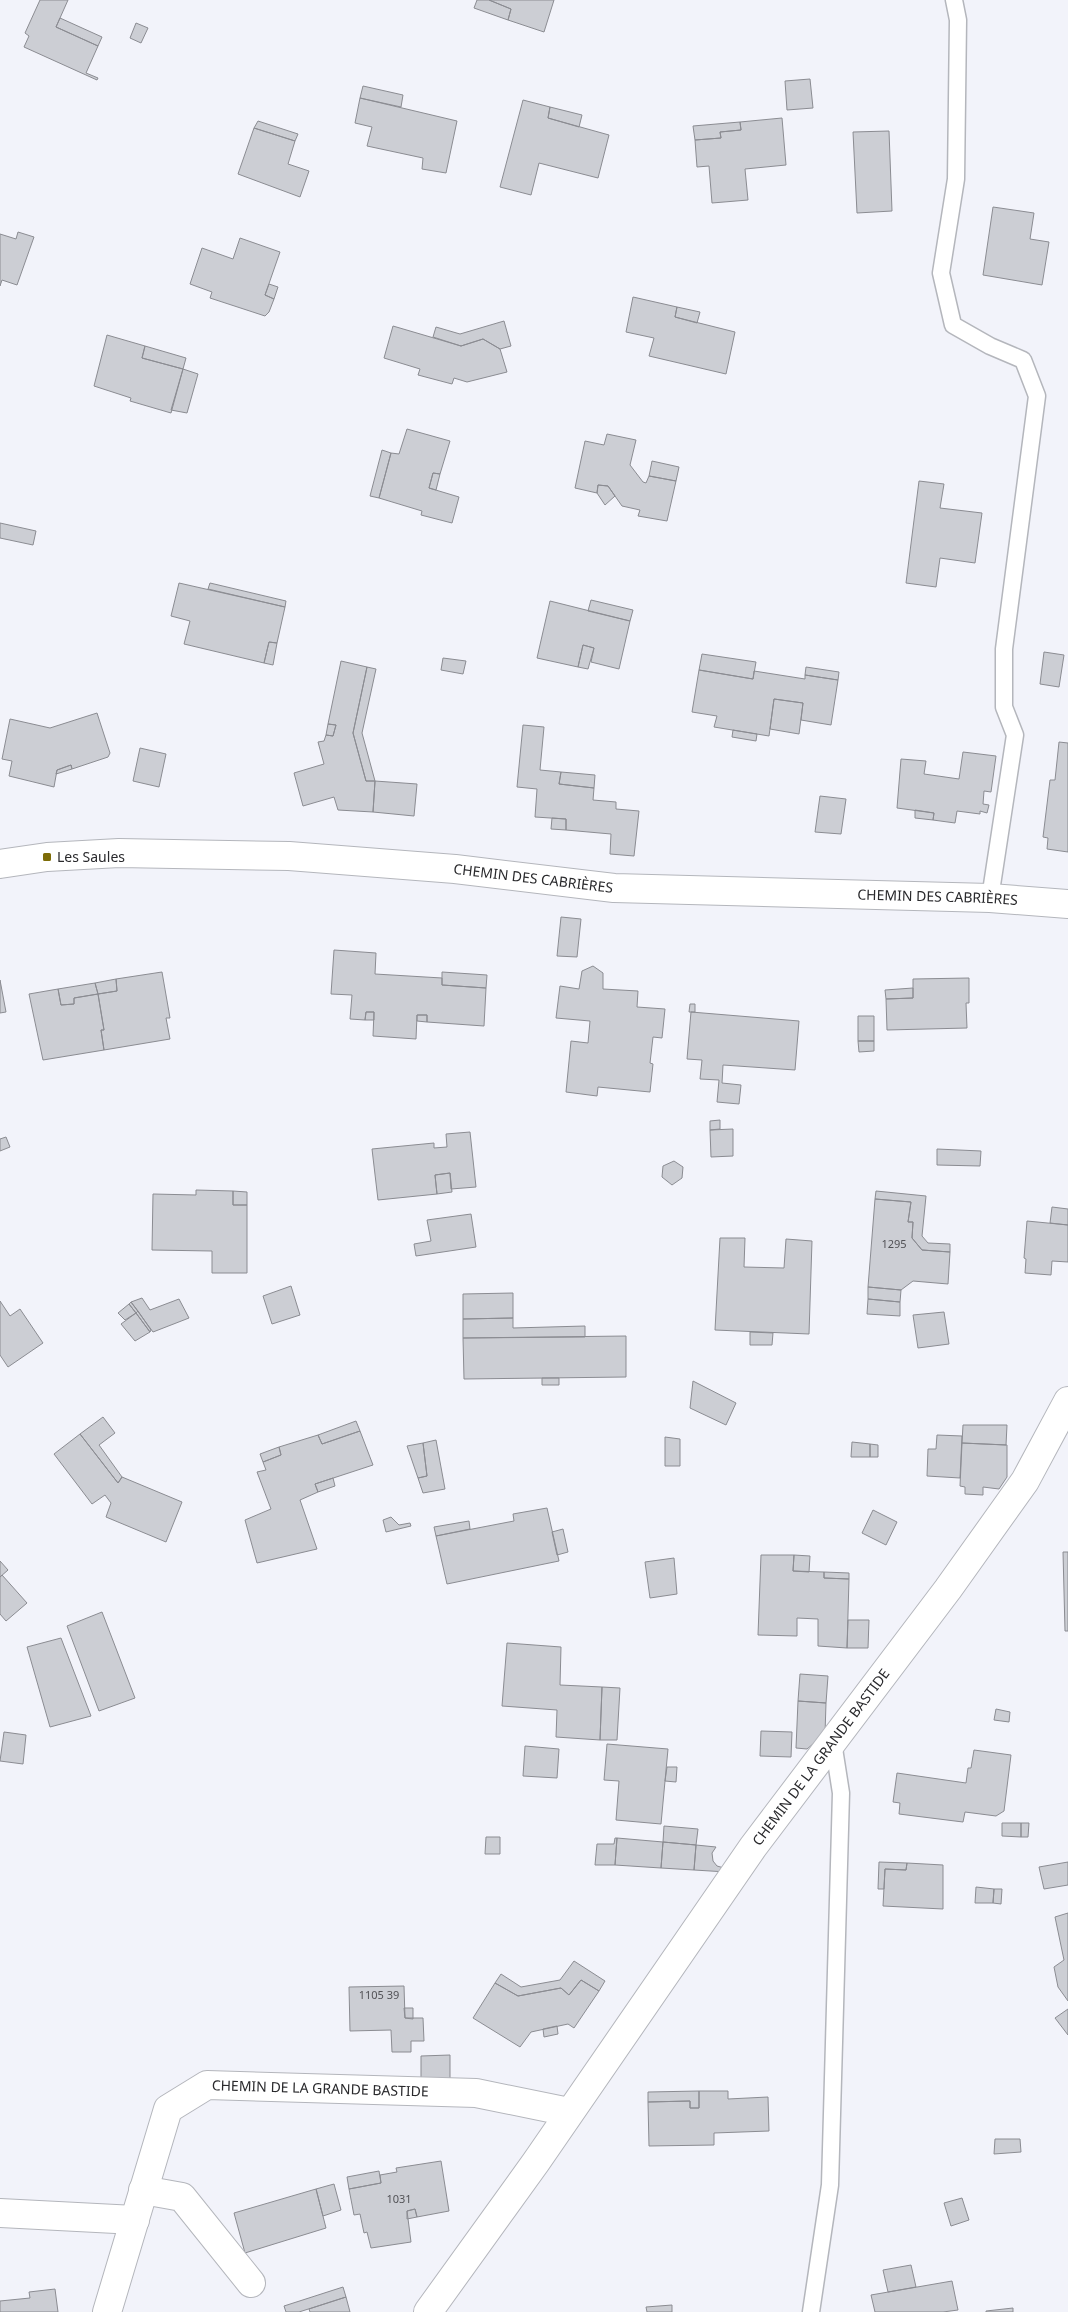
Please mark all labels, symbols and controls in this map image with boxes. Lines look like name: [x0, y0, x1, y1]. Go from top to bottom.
place label: Les Saules: [57, 847, 125, 866]
marker: Les Saules: [41, 851, 53, 863]
street label: CHEMIN DES CABRIÈRES: [453, 859, 614, 897]
street label: CHEMIN DES CABRIÈRES: [857, 884, 1019, 909]
house number: 1295: [881, 1236, 907, 1251]
street label: CHEMIN DE LA GRANDE BASTIDE: [748, 1665, 893, 1849]
house number: 1105 39: [359, 1987, 399, 2002]
street label: CHEMIN DE LA GRANDE BASTIDE: [212, 2075, 429, 2101]
house number: 1031: [386, 2191, 412, 2206]

